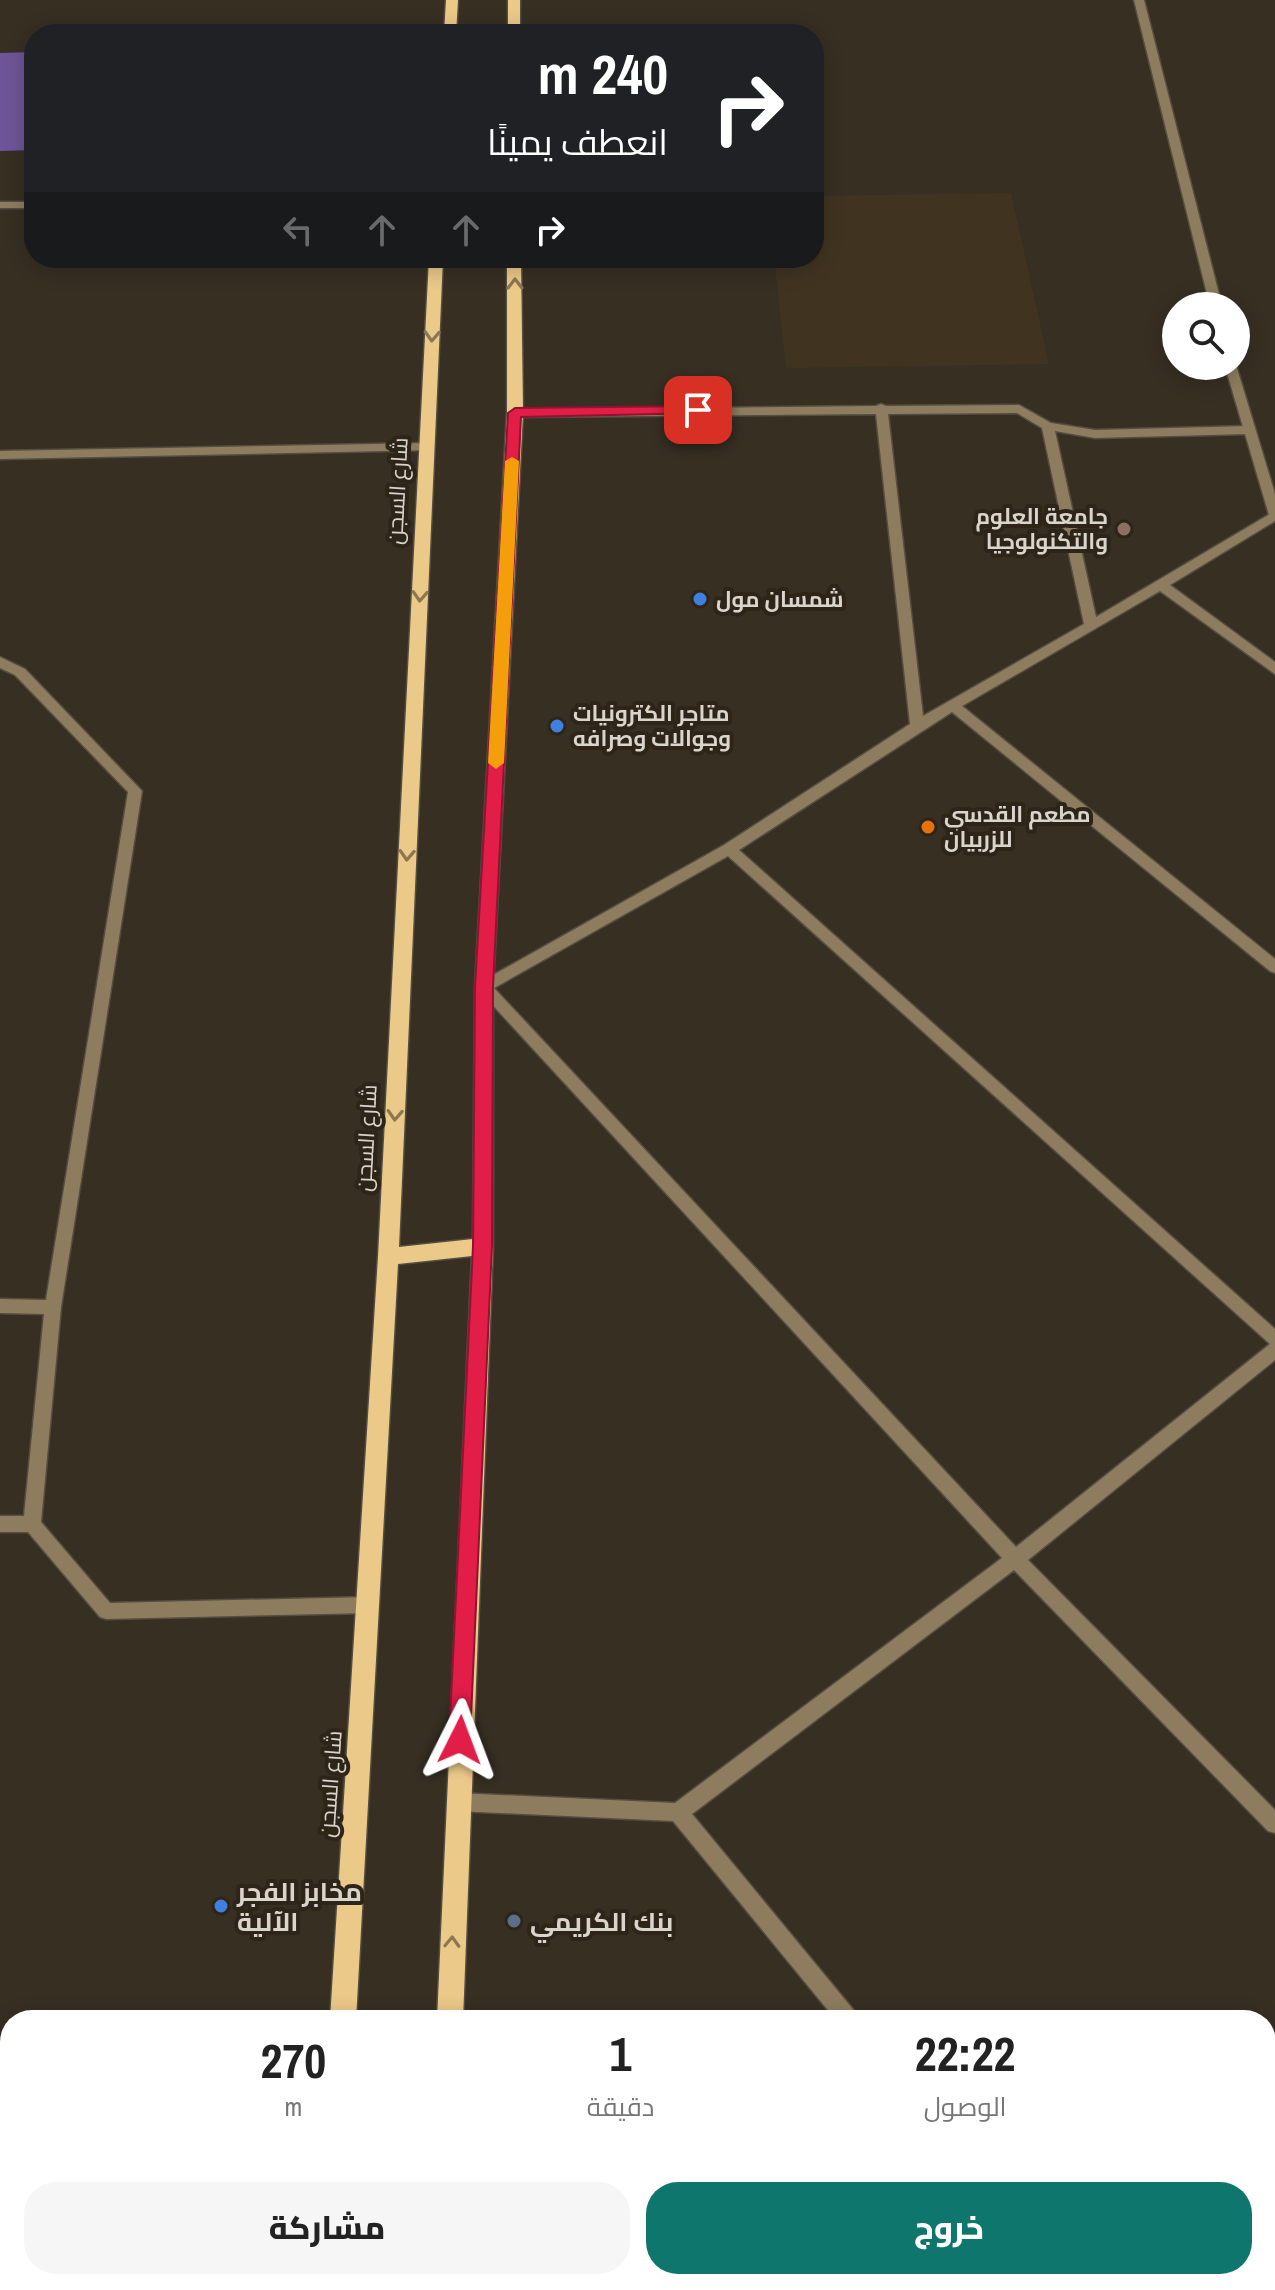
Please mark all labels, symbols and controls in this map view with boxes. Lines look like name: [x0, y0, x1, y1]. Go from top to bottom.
text: 240 m: [538, 36, 668, 111]
icon: right: [696, 56, 800, 160]
text: انعطف يمينًا: [487, 118, 668, 166]
icon: left: [276, 208, 320, 252]
icon: ahead: [360, 208, 404, 252]
icon: ahead: [444, 208, 488, 252]
icon: right: [528, 208, 572, 252]
one-way arrow: [506, 277, 523, 290]
map controls: [1162, 292, 1250, 380]
button: search: [1162, 292, 1250, 380]
one-way arrow: [424, 330, 441, 343]
pin: [664, 376, 732, 444]
icon: arrive: [676, 388, 720, 432]
street label: شارع السجن: [379, 437, 415, 545]
place label: جامعة العلوم والتكنولوجيا: [975, 501, 1108, 556]
marker: جامعة العلوم والتكنولوجيا: [1115, 520, 1133, 538]
place label: شمسان مول: [716, 584, 843, 614]
one-way arrow: [412, 590, 429, 603]
marker: شمسان مول: [691, 590, 709, 608]
place label: متاجر الكترونيات وجوالات وصرافه: [573, 698, 731, 753]
marker: متاجر الكترونيات وجوالات وصرافه: [548, 717, 566, 735]
place label: مطعم القدسي للزربيان: [944, 799, 1091, 854]
marker: مطعم القدسي للزربيان: [919, 818, 937, 836]
one-way arrow: [399, 849, 416, 862]
street label: شارع السجن: [348, 1084, 384, 1192]
one-way arrow: [387, 1109, 404, 1122]
position arrow: [418, 1698, 502, 1782]
street label: شارع السجن: [311, 1729, 349, 1839]
place label: مخابز الفجر الآلية: [236, 1874, 362, 1939]
marker: مخابز الفجر الآلية: [212, 1897, 230, 1915]
place label: بنك الكريمي: [530, 1904, 673, 1943]
marker: بنك الكريمي: [505, 1912, 523, 1930]
one-way arrow: [444, 1935, 461, 1948]
text: 1: [610, 2021, 631, 2086]
text: 22:22: [915, 2021, 1016, 2086]
text: 270: [261, 2028, 326, 2093]
text: m: [284, 2089, 302, 2124]
text: دقيقة: [587, 2089, 654, 2124]
text: الوصول: [924, 2089, 1007, 2124]
button: مشاركة: [24, 2182, 630, 2274]
button: خروج: [646, 2182, 1252, 2274]

